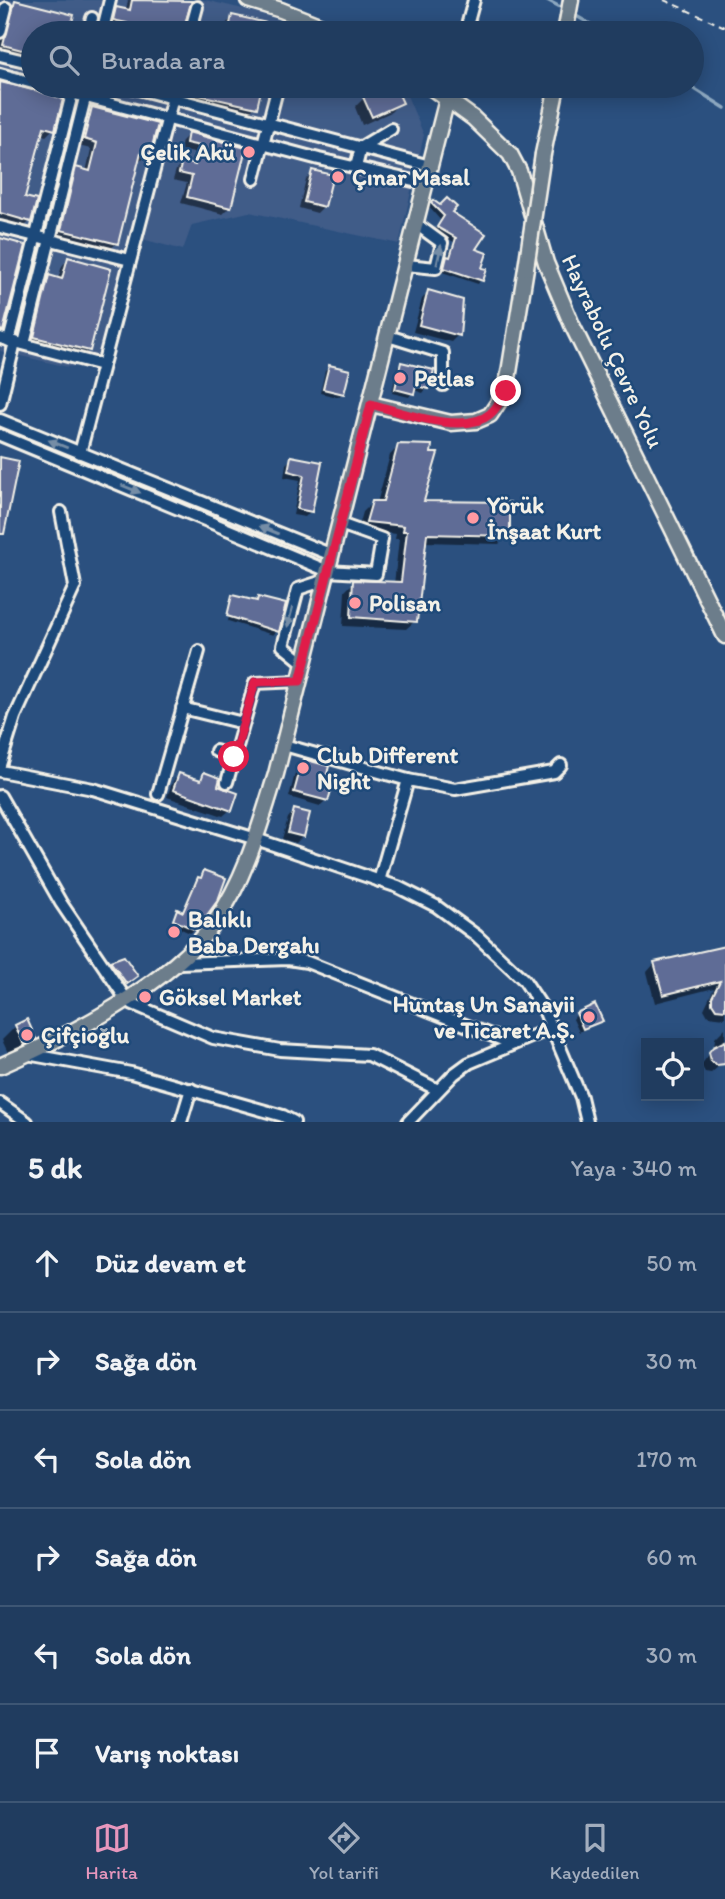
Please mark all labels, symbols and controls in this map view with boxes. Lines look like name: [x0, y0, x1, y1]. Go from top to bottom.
search box: [21, 21, 704, 98]
icon: search: [45, 41, 83, 79]
text: Burada ara: [101, 44, 225, 76]
place label: Çelik Akü: [141, 138, 235, 166]
marker: Çelik Akü: [241, 144, 257, 160]
place label: Çınar Masal: [352, 163, 470, 191]
marker: Çınar Masal: [330, 169, 346, 185]
one-way arrow: [433, 244, 444, 266]
street label: Hayrabolu Çevre Yolu: [556, 250, 670, 453]
place label: Petlas: [414, 364, 474, 392]
marker: Petlas: [392, 370, 408, 386]
route end: [490, 375, 521, 406]
one-way arrow: [48, 438, 69, 449]
one-way arrow: [121, 484, 142, 495]
place label: Yörük İnşaat Kurt: [486, 491, 602, 545]
marker: Yörük İnşaat Kurt: [465, 510, 481, 526]
one-way arrow: [258, 524, 279, 535]
place label: Polisan: [369, 589, 442, 617]
marker: Polisan: [347, 595, 363, 611]
one-way arrow: [284, 606, 295, 628]
route start: [218, 741, 249, 772]
place label: Club Different Night: [317, 741, 459, 795]
marker: Club Different Night: [295, 760, 311, 776]
place label: Balıklı Baba Dergahı: [188, 905, 320, 959]
marker: Balıklı Baba Dergahı: [166, 924, 182, 940]
place label: Göksel Market: [159, 983, 302, 1011]
marker: Göksel Market: [137, 989, 153, 1005]
place label: Huntaş Un Sanayii ve Ticaret A.Ş.: [393, 990, 575, 1044]
marker: Huntaş Un Sanayii ve Ticaret A.Ş.: [581, 1009, 597, 1025]
place label: Çifçioğlu: [41, 1021, 130, 1049]
marker: Çifçioğlu: [19, 1027, 35, 1043]
map controls: [641, 1038, 704, 1101]
button: locate: [641, 1038, 704, 1101]
text: 5 dk: [28, 1149, 82, 1186]
text: Yaya · 340 m: [571, 1154, 697, 1182]
icon: ahead: [28, 1244, 66, 1282]
text: Düz devam et: [95, 1247, 246, 1279]
text: 50 m: [646, 1249, 697, 1277]
icon: right: [28, 1342, 66, 1380]
text: Sağa dön: [95, 1345, 197, 1377]
text: 30 m: [646, 1347, 697, 1375]
icon: left: [28, 1440, 66, 1478]
text: Sola dön: [95, 1443, 191, 1475]
text: 170 m: [636, 1445, 697, 1473]
icon: right: [28, 1538, 66, 1576]
text: Sağa dön: [95, 1541, 197, 1573]
text: 60 m: [646, 1543, 697, 1571]
icon: left: [28, 1636, 66, 1674]
text: Sola dön: [95, 1639, 191, 1671]
text: 30 m: [646, 1641, 697, 1669]
icon: arrive: [28, 1734, 66, 1772]
text: Varış noktası: [95, 1737, 239, 1769]
tab: Harita: [86, 1819, 138, 1884]
tab: Yol tarifi: [309, 1819, 379, 1884]
tab: Kaydedilen: [550, 1819, 639, 1884]

